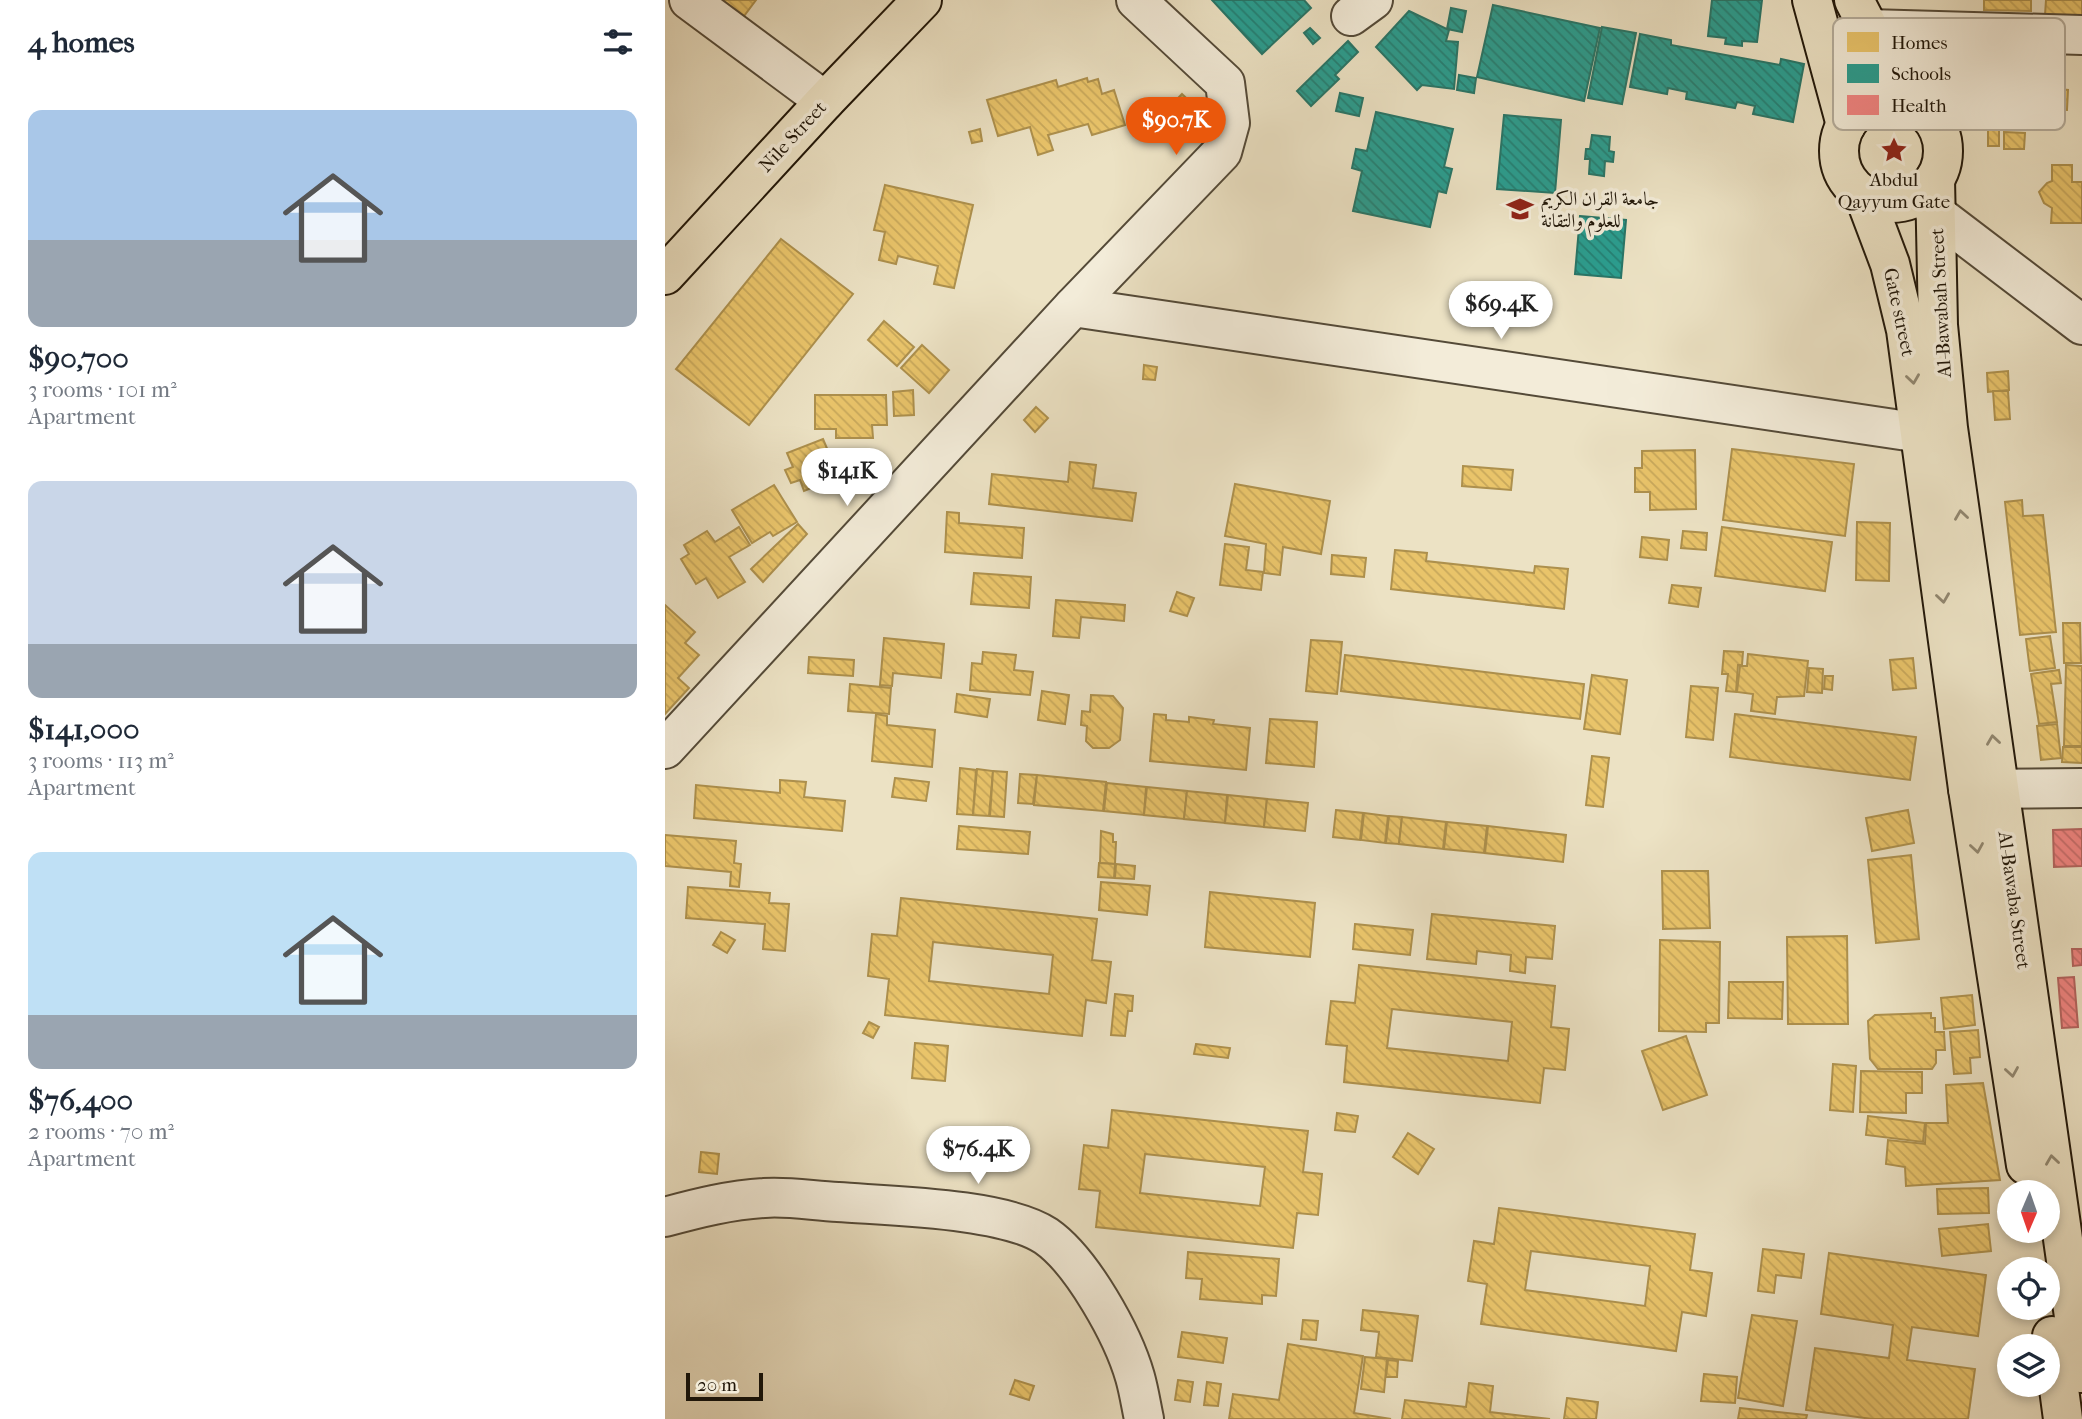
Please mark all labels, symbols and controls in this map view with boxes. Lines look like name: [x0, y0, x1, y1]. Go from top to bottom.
legend: [1833, 18, 2065, 130]
icon: filters: [599, 23, 637, 61]
text: 4 homes: [28, 25, 135, 60]
text: Homes: [1891, 32, 1947, 54]
text: Schools: [1891, 63, 1951, 85]
text: Health: [1891, 95, 1947, 117]
street label: Nile Street: [754, 97, 831, 177]
pin: $90.7K: [1119, 97, 1233, 157]
text: $90.7K: [1142, 106, 1210, 133]
place icon: Abdul Qayyum Gate: [1879, 135, 1909, 165]
icon: home: [270, 155, 396, 281]
place label: Abdul Qayyum Gate: [1838, 169, 1950, 213]
place label: جامعة القران الكريم للعلوم والتقانة: [1541, 188, 1659, 237]
school or university icon: جامعة القران الكريم للعلوم والتقانة: [1505, 194, 1535, 224]
street label: Al-Bawabah Street: [1926, 227, 1956, 379]
street label: Gate street: [1879, 266, 1919, 359]
pin: $69.4K: [1444, 282, 1558, 341]
text: $69.4K: [1465, 290, 1537, 317]
text: $90,700: [28, 341, 129, 376]
one-way arrow: [1905, 373, 1920, 385]
text: 3 rooms · 101 m²: [28, 376, 177, 403]
text: Apartment: [28, 403, 136, 430]
pin: $141K: [798, 448, 896, 508]
text: $141K: [817, 457, 877, 484]
one-way arrow: [1953, 509, 1968, 521]
icon: home: [270, 526, 396, 652]
one-way arrow: [1935, 592, 1950, 604]
text: $141,000: [28, 712, 140, 747]
one-way arrow: [1985, 735, 2000, 746]
text: 3 rooms · 113 m²: [28, 747, 174, 774]
text: Apartment: [28, 774, 136, 801]
street label: Al-Bawaba Street: [1993, 829, 2035, 971]
one-way arrow: [1970, 842, 1985, 854]
icon: home: [270, 897, 396, 1023]
one-way arrow: [2004, 1067, 2019, 1078]
text: $76,400: [28, 1083, 133, 1118]
text: 2 rooms · 70 m²: [28, 1118, 174, 1145]
pin: $76.4K: [921, 1126, 1035, 1186]
text: $76.4K: [942, 1135, 1014, 1162]
text: Apartment: [28, 1145, 136, 1172]
one-way arrow: [2045, 1154, 2060, 1166]
north arrow: [1997, 1180, 2060, 1242]
map controls: [1997, 1180, 2060, 1397]
button: locate: [1997, 1257, 2060, 1320]
button: layers: [1997, 1334, 2060, 1397]
scale bar: [686, 1370, 763, 1402]
text: 20 m: [697, 1374, 737, 1396]

